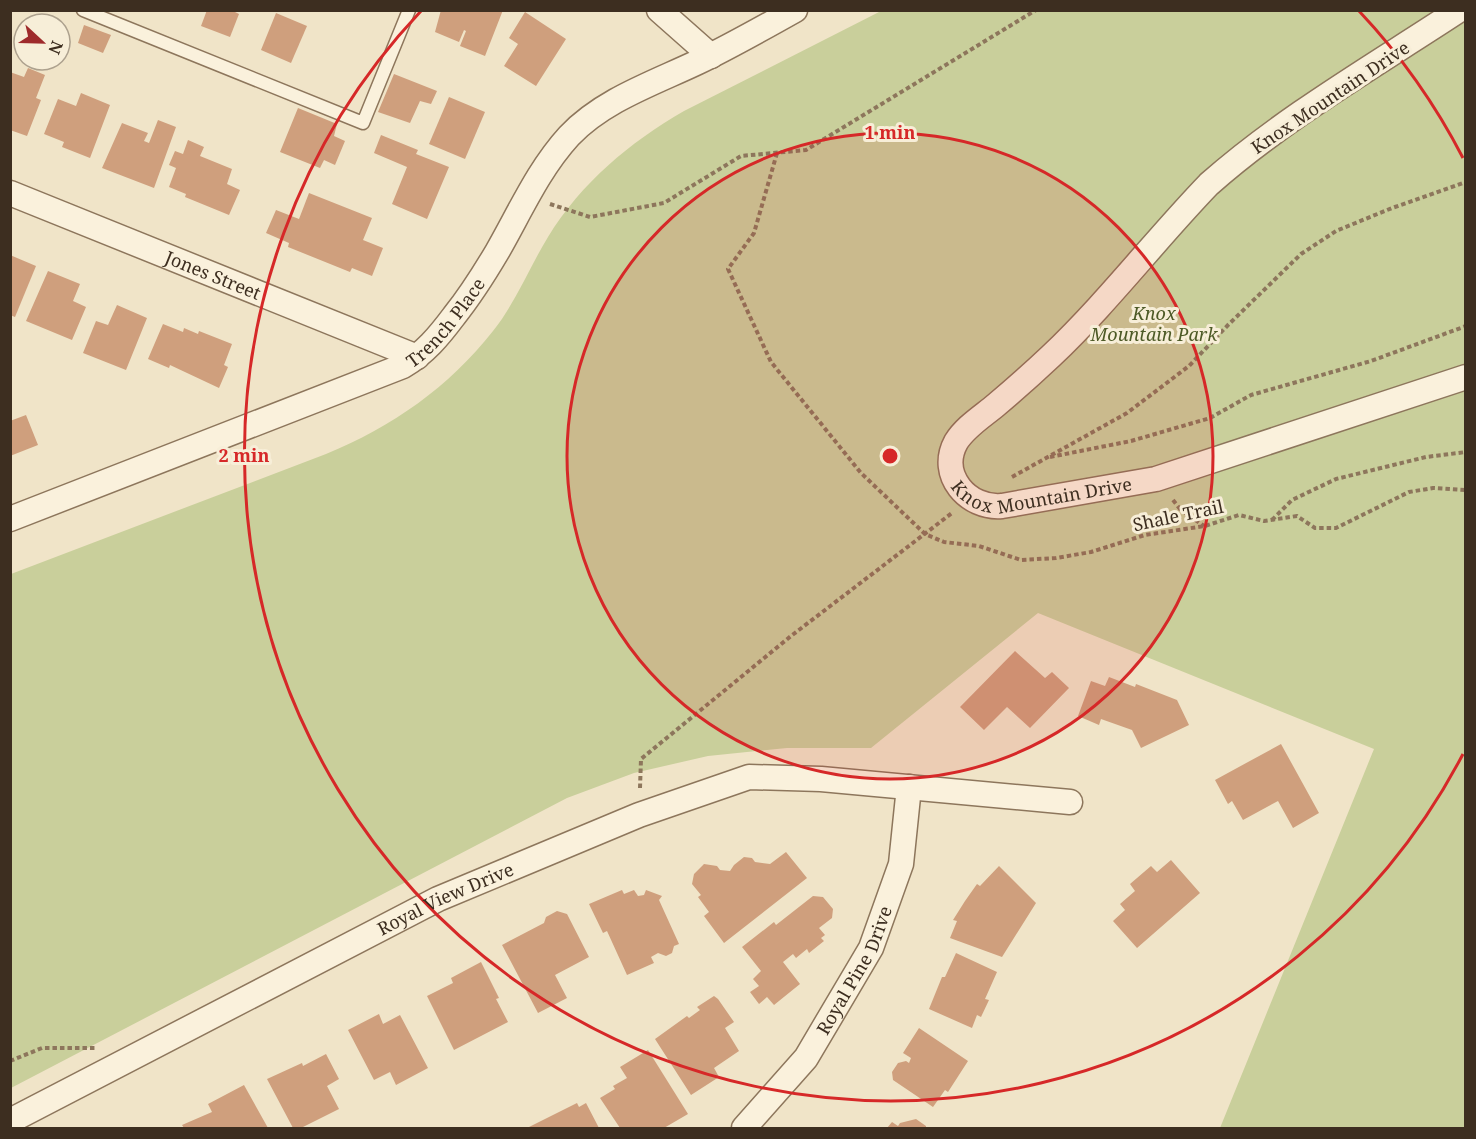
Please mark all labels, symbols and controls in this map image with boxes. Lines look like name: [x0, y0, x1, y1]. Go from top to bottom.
north arrow: [12, 12, 72, 72]
street label: Knox Mountain Drive: [1246, 35, 1414, 159]
text: N: [43, 38, 68, 58]
text: 1 min: [865, 120, 915, 144]
street label: Jones Street: [161, 244, 265, 305]
street label: Trench Place: [401, 273, 490, 373]
park label: Knox Mountain Park: [1089, 301, 1218, 346]
text: 2 min: [219, 443, 269, 467]
centre of rings: [880, 446, 900, 466]
street label: Knox Mountain Drive: [954, 464, 1140, 492]
text: Knox Mountain Drive: [946, 471, 1134, 519]
street label: Shale Trail: [1131, 494, 1226, 536]
street label: Royal View Drive: [373, 857, 517, 940]
street label: Royal Pine Drive: [811, 903, 897, 1039]

